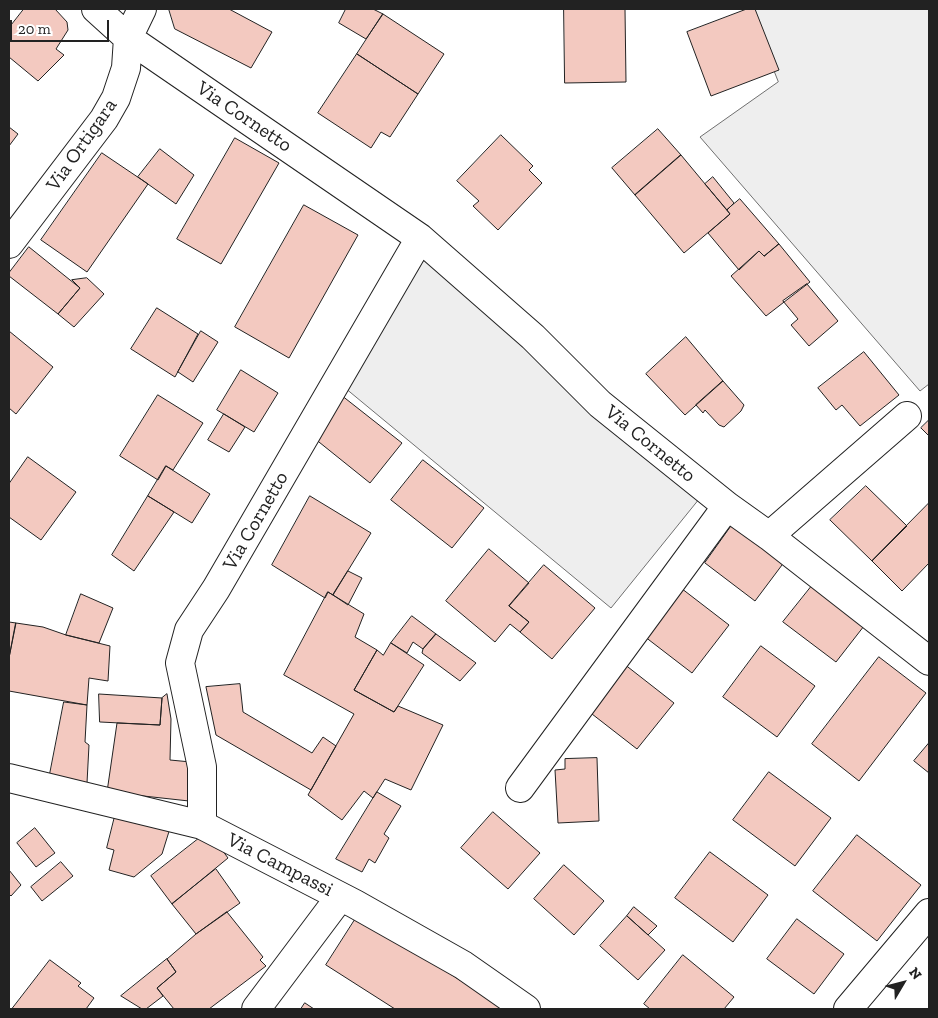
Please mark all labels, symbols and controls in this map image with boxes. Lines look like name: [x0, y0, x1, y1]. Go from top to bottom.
scale bar: [12, 10, 111, 42]
text: 20 m: [18, 20, 51, 38]
street label: Via Cornetto: [192, 76, 296, 158]
street label: Via Ortigara: [41, 94, 123, 196]
street label: Via Cornetto: [600, 400, 700, 488]
street label: Via Cornetto: [218, 467, 294, 575]
street label: Via Campassi: [223, 828, 337, 902]
north arrow: [878, 958, 928, 1008]
text: N: [905, 964, 925, 983]

